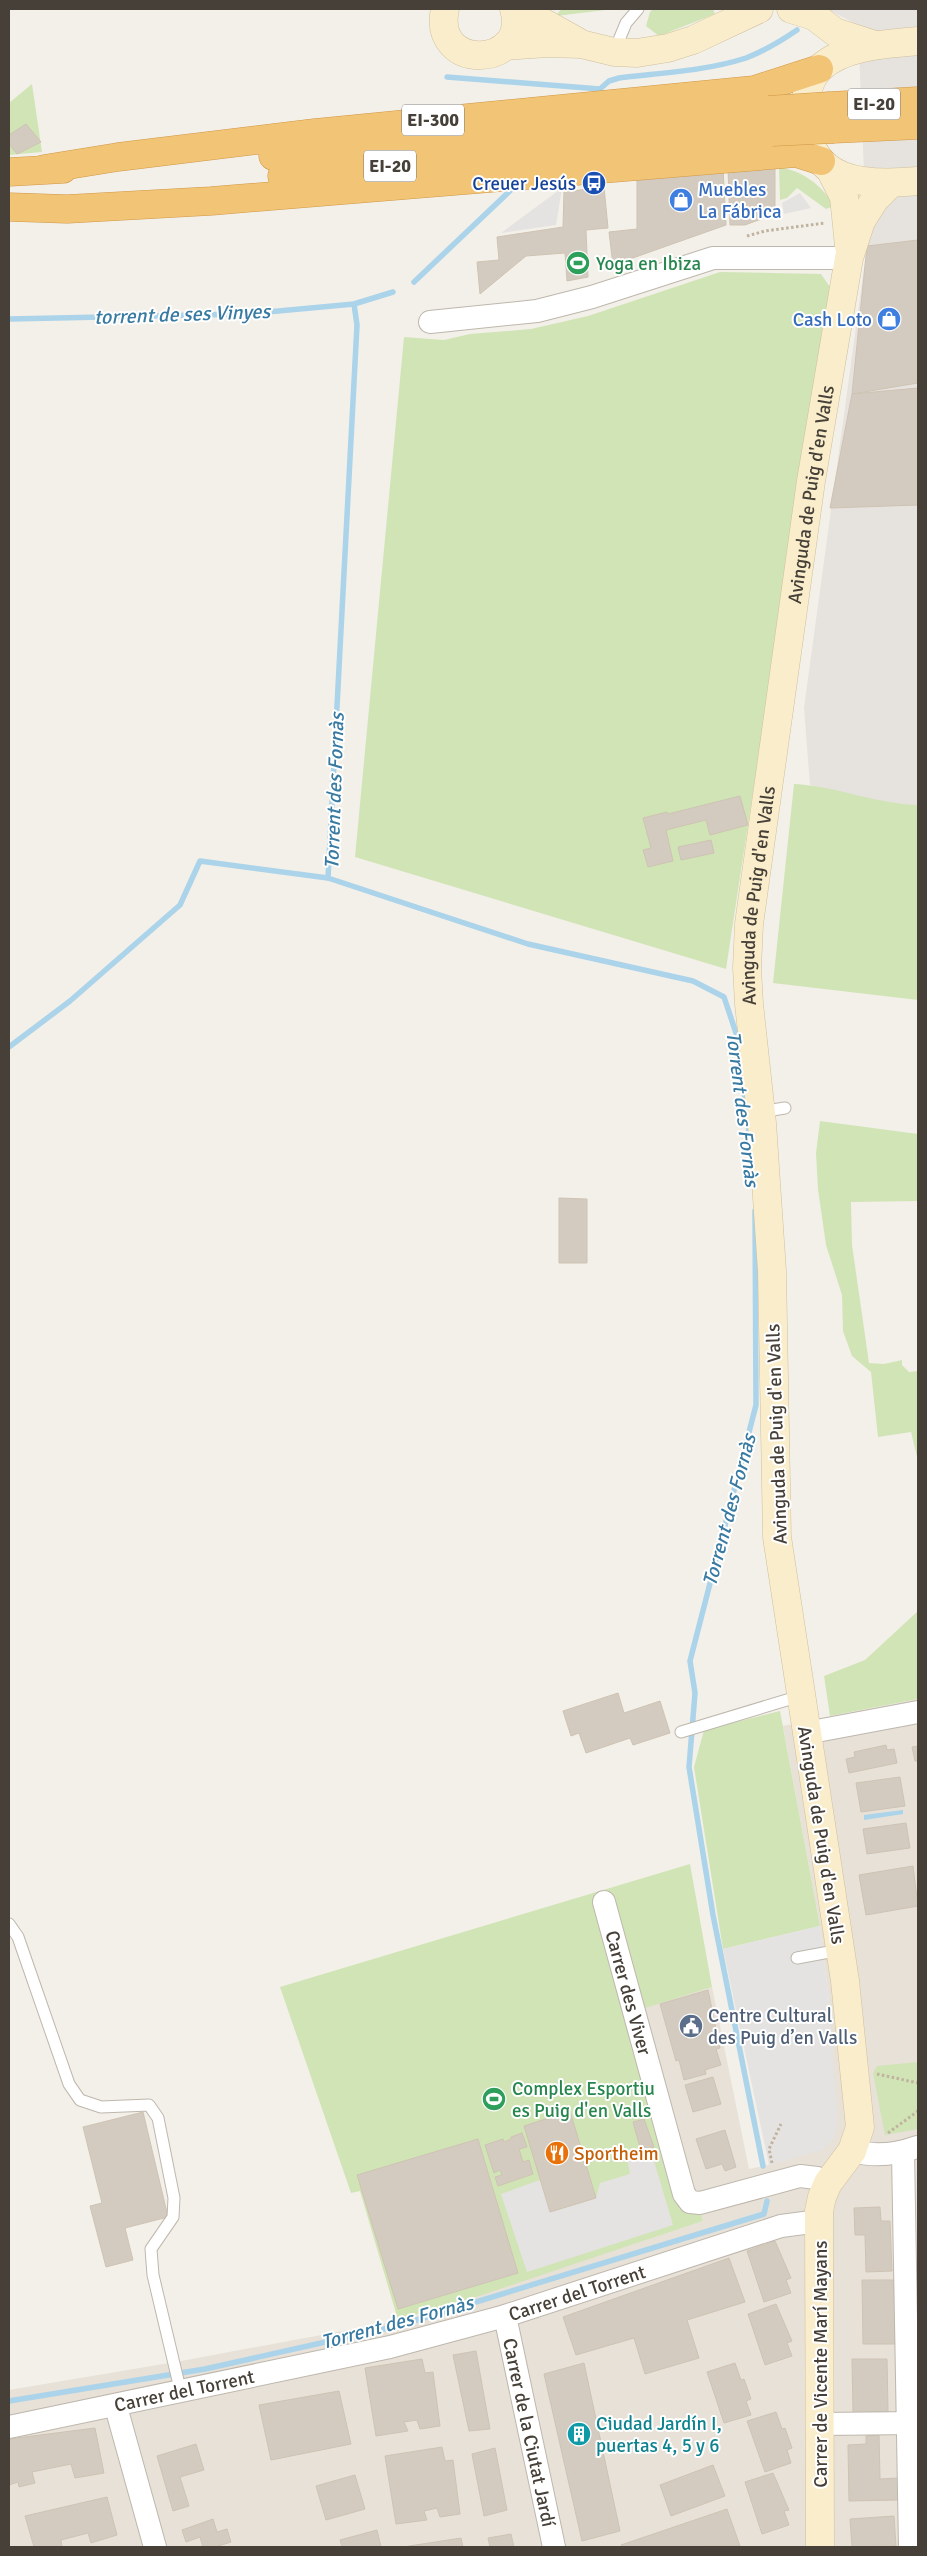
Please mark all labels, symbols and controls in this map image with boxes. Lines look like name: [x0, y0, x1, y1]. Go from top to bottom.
road number: EI-20: [848, 88, 900, 120]
road number: EI-300: [402, 104, 464, 136]
road number: EI-20: [364, 150, 416, 182]
bus stop icon: Creuer Jesús: [581, 170, 607, 196]
place label: Creuer Jesús: [472, 172, 576, 196]
place label: Muebles La Fábrica: [698, 178, 782, 224]
shop icon: Muebles La Fábrica: [668, 187, 694, 213]
sports icon: Yoga en Ibiza: [565, 250, 591, 276]
place label: Yoga en Ibiza: [596, 252, 701, 276]
water label: torrent de ses Vinyes: [94, 299, 273, 330]
shop icon: Cash Loto: [876, 306, 902, 332]
place label: Cash Loto: [793, 308, 872, 332]
street label: Avinguda de Puig d'en Valls: [783, 383, 840, 605]
water label: Torrent des Fornàs: [319, 710, 350, 870]
street label: Avinguda de Puig d'en Valls: [736, 784, 781, 1006]
water label: Torrent des Fornàs: [721, 1030, 765, 1190]
street label: Avinguda de Puig d'en Valls: [761, 1323, 793, 1545]
water label: Torrent des Fornàs: [697, 1429, 762, 1589]
street label: Avinguda de Puig d'en Valls: [792, 1724, 850, 1946]
street label: Carrer des Viver: [599, 1928, 656, 2058]
place label: Centre Cultural des Puig d’en Valls: [708, 2004, 857, 2050]
public building icon: Centre Cultural des Puig d’en Valls: [678, 2013, 704, 2039]
place label: Complex Esportiu es Puig d'en Valls: [512, 2077, 655, 2123]
sports icon: Complex Esportiu es Puig d'en Valls: [481, 2086, 507, 2112]
restaurant icon: Sportheim: [544, 2140, 570, 2166]
place label: Sportheim: [574, 2142, 659, 2166]
street label: Carrer de Vicente Marí Mayans: [809, 2240, 833, 2488]
street label: Carrer del Torrent: [506, 2260, 649, 2327]
water label: Torrent des Fornàs: [318, 2290, 478, 2355]
street label: Carrer de la Ciutat Jardí: [497, 2336, 561, 2530]
street label: Carrer del Torrent: [112, 2365, 257, 2418]
place label: Ciudad Jardín I, puertas 4, 5 y 6: [596, 2412, 722, 2458]
building icon: Ciudad Jardín I, puertas 4, 5 y 6: [566, 2421, 592, 2447]

